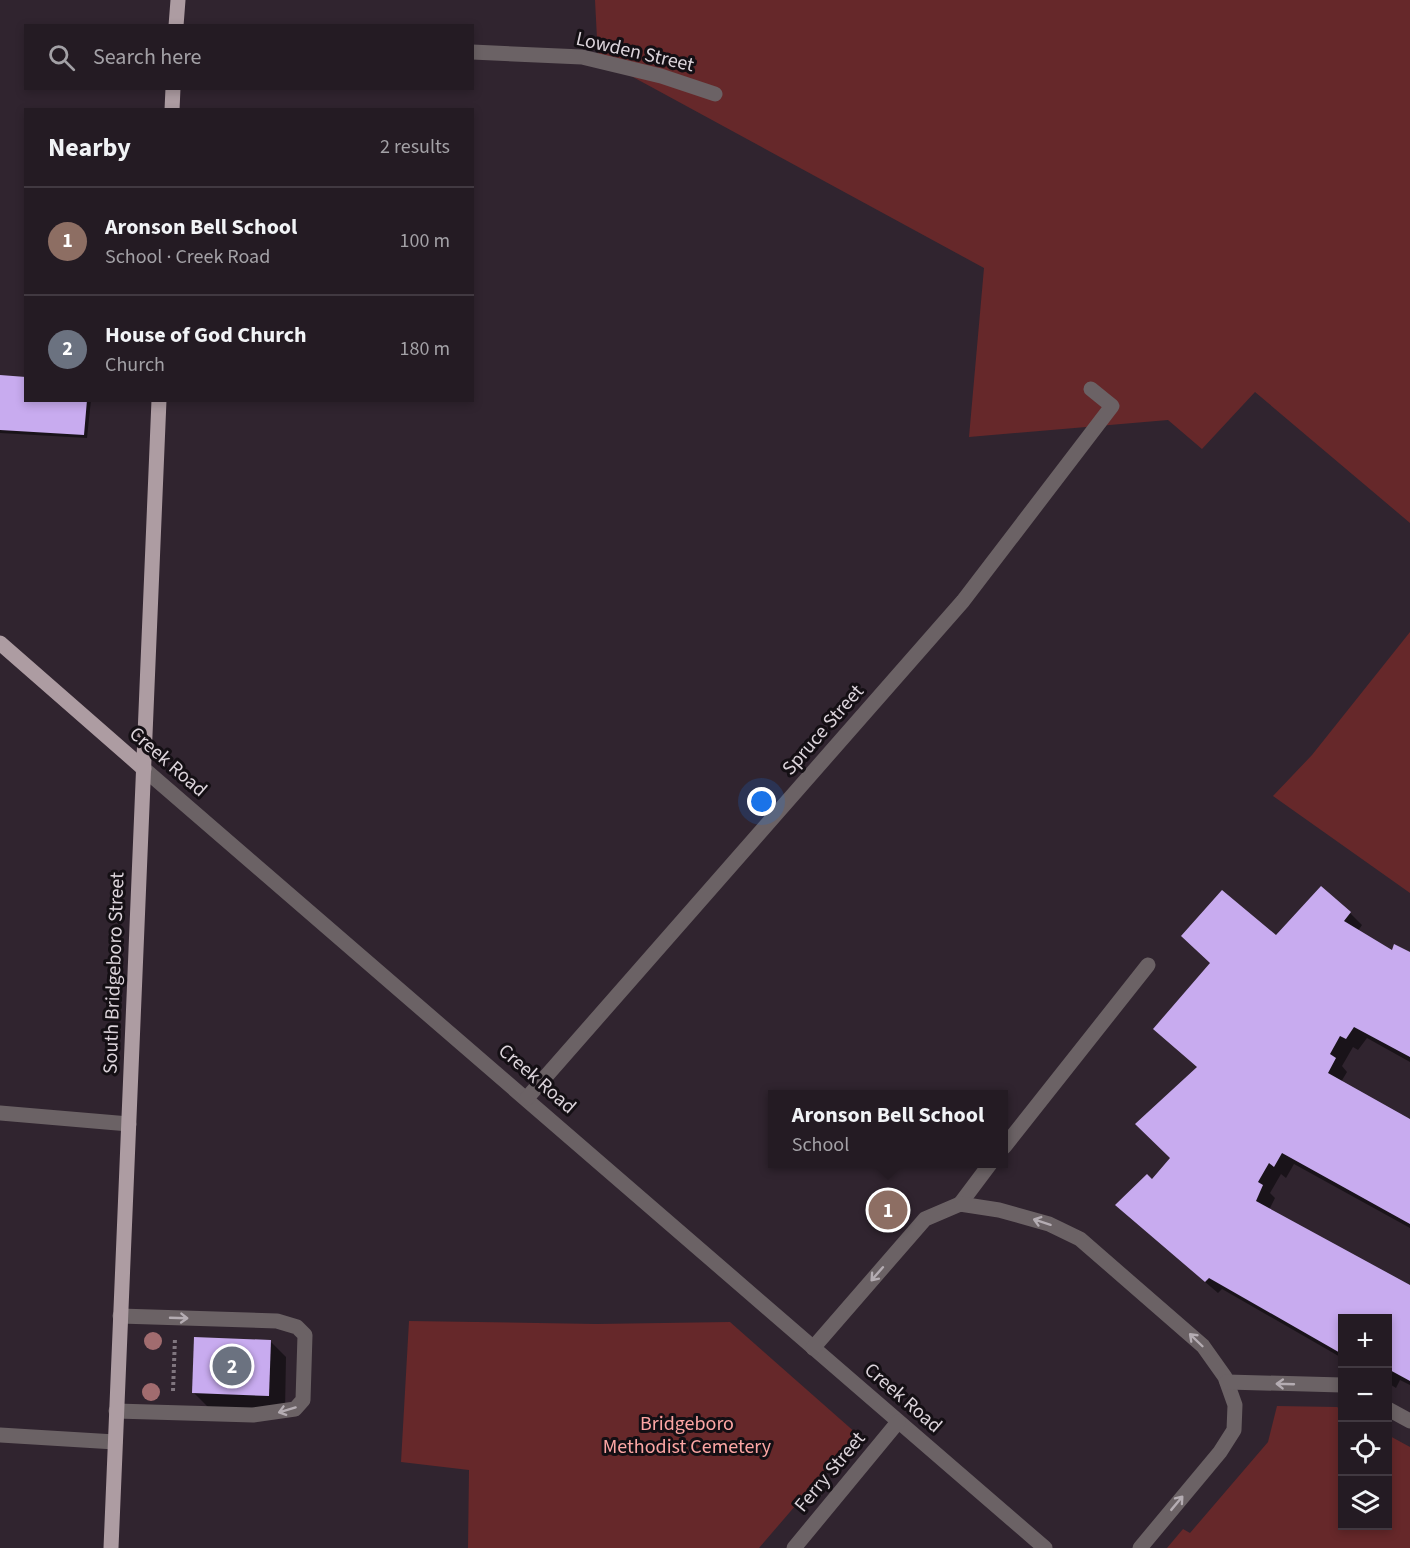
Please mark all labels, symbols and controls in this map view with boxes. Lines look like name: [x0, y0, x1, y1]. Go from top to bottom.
search box: [24, 24, 474, 90]
street label: Lowden Street: [573, 25, 697, 79]
icon: search: [45, 41, 78, 74]
text: Search here: [93, 41, 201, 73]
text: Nearby: [48, 129, 131, 166]
text: 2 results: [380, 133, 450, 161]
text: Aronson Bell School: [105, 211, 297, 243]
text: 1: [62, 227, 73, 255]
text: 100 m: [400, 227, 450, 255]
text: School · Creek Road: [105, 243, 270, 271]
text: House of God Church: [105, 319, 307, 351]
text: 2: [62, 335, 73, 363]
text: 180 m: [400, 335, 450, 363]
text: Church: [105, 351, 165, 379]
street label: Spruce Street: [776, 678, 871, 782]
street label: Creek Road: [123, 720, 213, 804]
your location: [747, 787, 776, 816]
street label: South Bridgeboro Street: [96, 871, 132, 1074]
street label: Creek Road: [492, 1037, 582, 1121]
popup: [768, 1090, 1008, 1168]
text: Aronson Bell School: [792, 1099, 984, 1131]
text: School: [792, 1131, 849, 1159]
pin: 1: [868, 1188, 908, 1232]
one-way arrow: [1033, 1216, 1052, 1227]
one-way arrow: [870, 1266, 884, 1281]
one-way arrow: [168, 1312, 188, 1323]
map controls: [1338, 1314, 1392, 1530]
button: +: [1338, 1314, 1392, 1368]
one-way arrow: [1188, 1332, 1203, 1347]
pin: 2: [212, 1344, 252, 1388]
street label: Creek Road: [858, 1356, 948, 1440]
button: −: [1338, 1368, 1392, 1422]
one-way arrow: [1275, 1378, 1295, 1390]
one-way arrow: [278, 1405, 297, 1416]
park label: Bridgeboro Methodist Cemetery: [603, 1410, 772, 1461]
button: locate: [1338, 1422, 1392, 1476]
street label: Ferry Street: [788, 1426, 872, 1518]
button: layers: [1338, 1476, 1392, 1530]
one-way arrow: [1170, 1496, 1184, 1511]

